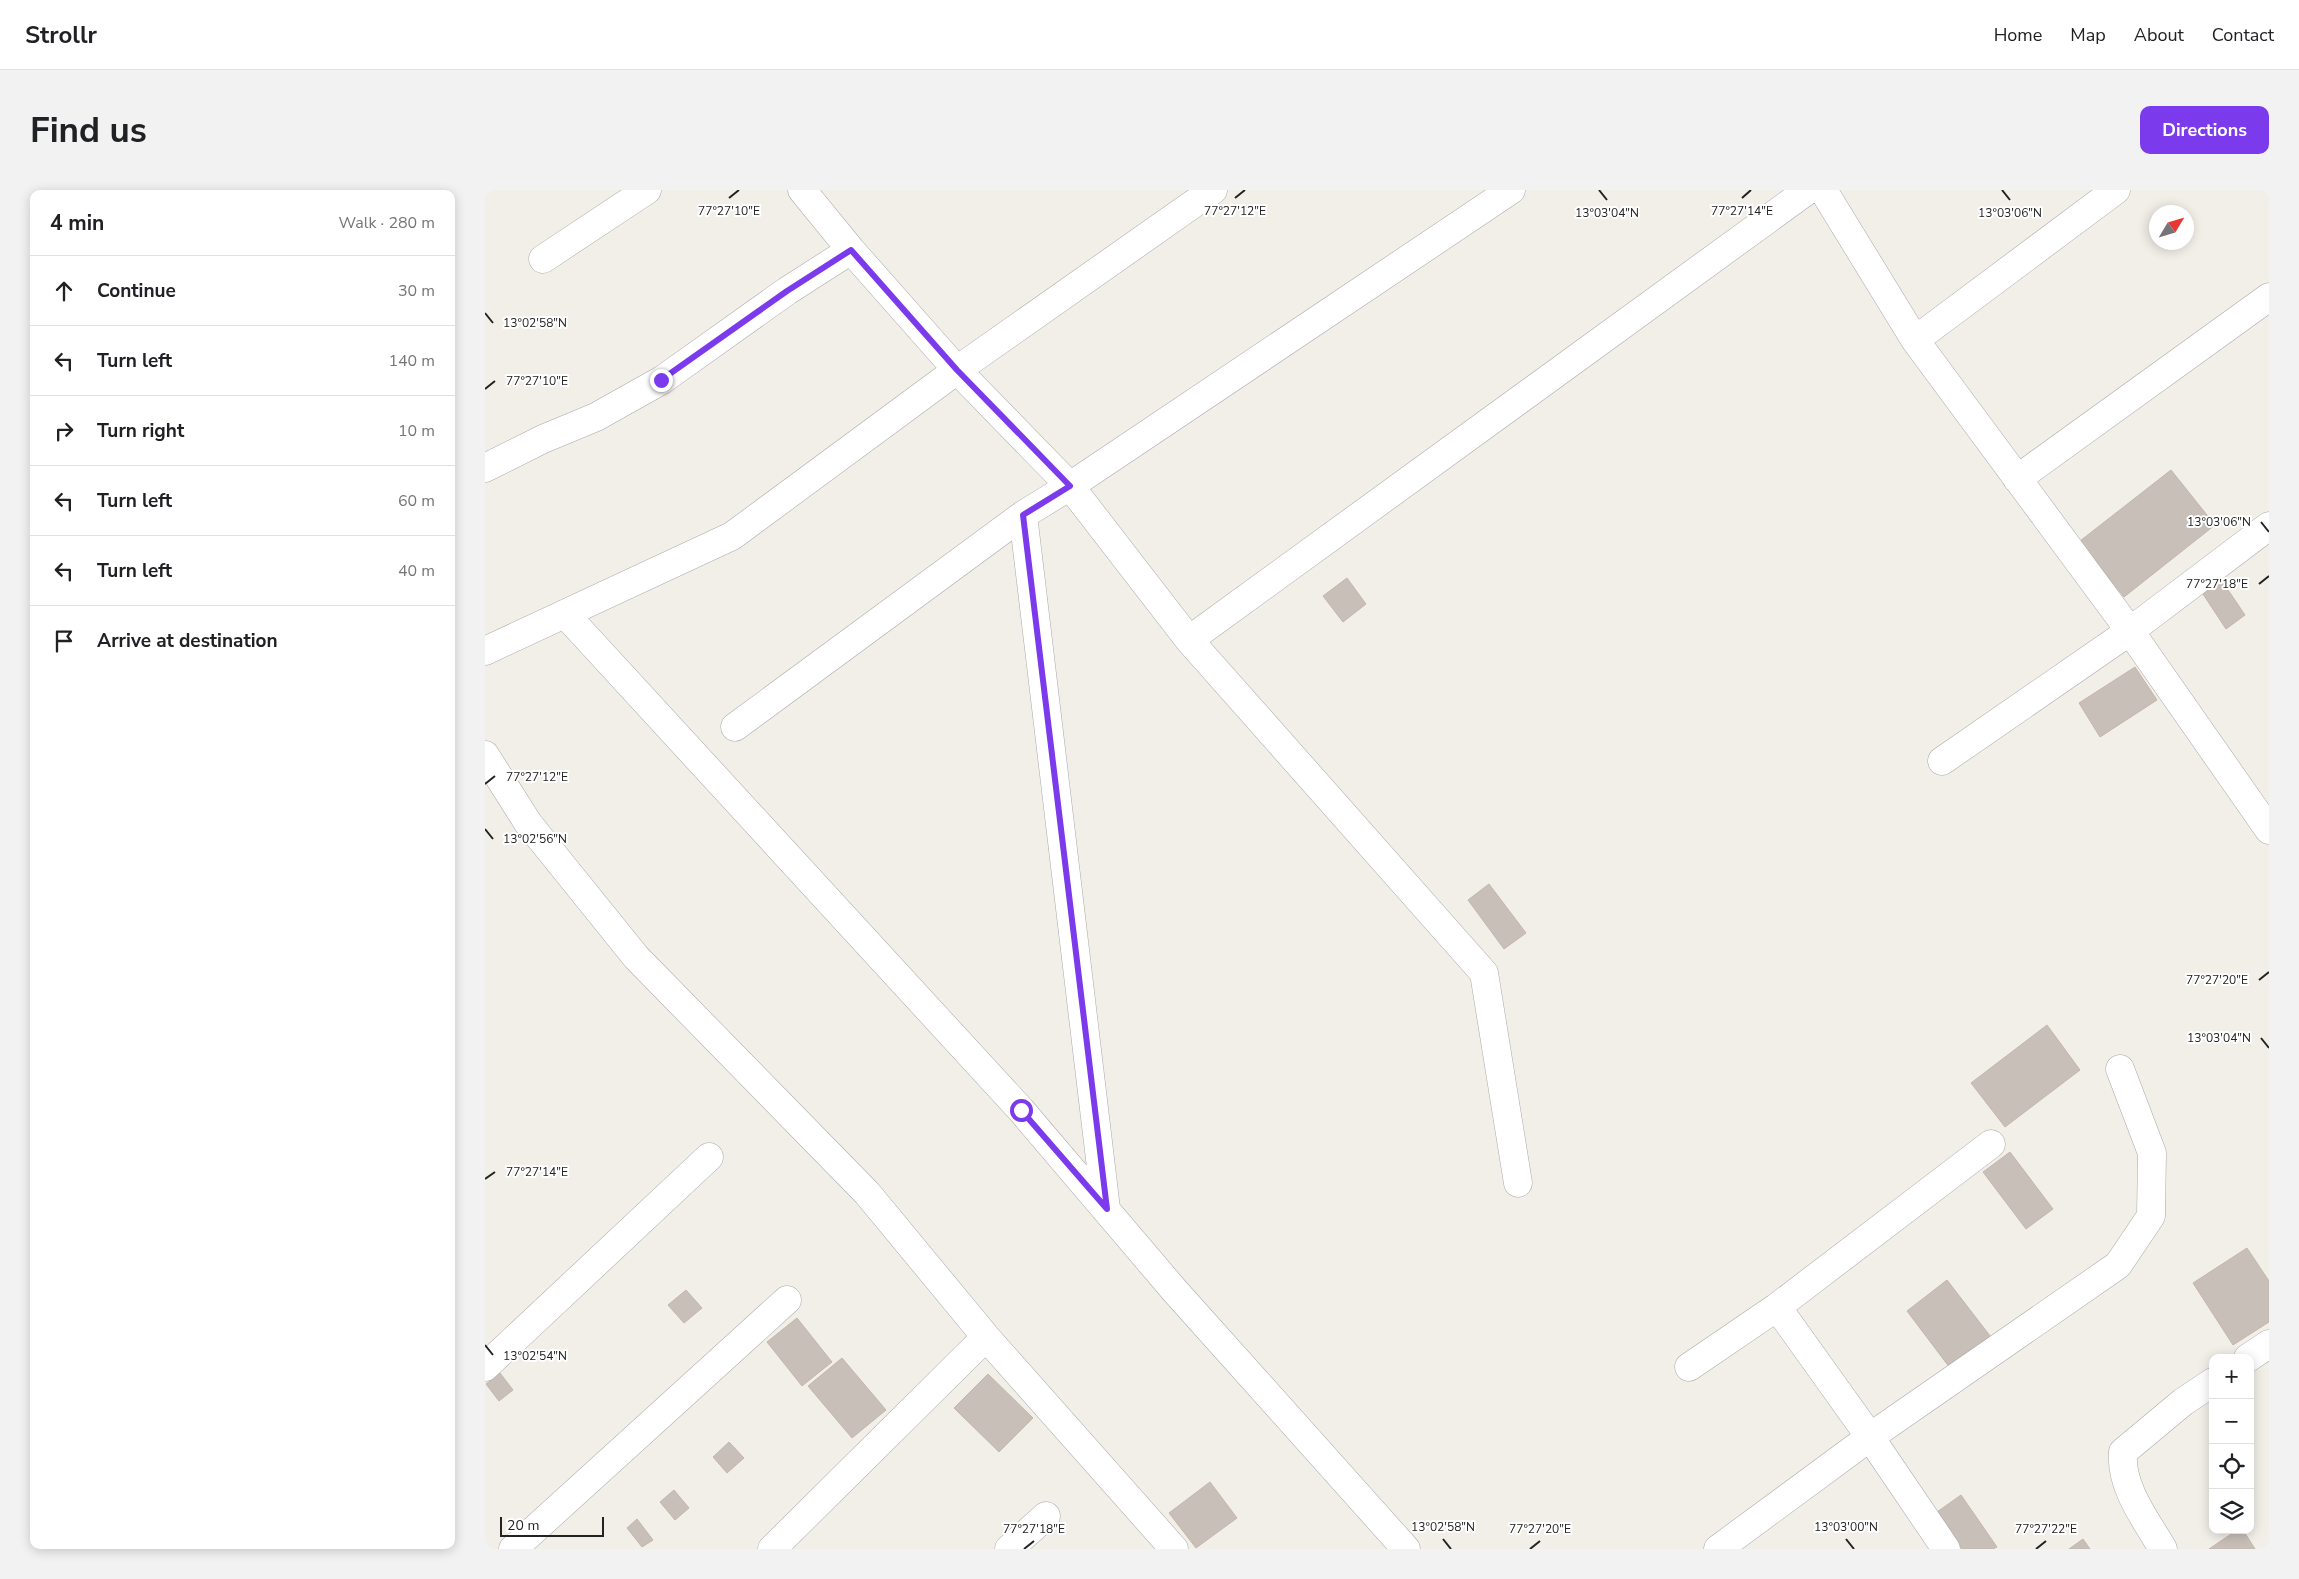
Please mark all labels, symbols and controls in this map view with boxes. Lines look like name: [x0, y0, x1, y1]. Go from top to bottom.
text: Strollr: [25, 19, 97, 51]
text: Home: [1994, 23, 2042, 47]
text: Map: [2070, 23, 2106, 47]
text: About: [2134, 23, 2184, 47]
text: Contact: [2212, 23, 2274, 47]
button: Directions: [2140, 106, 2269, 154]
text: Find us: [30, 107, 147, 154]
text: 77°27'10"E: [698, 203, 760, 219]
text: 77°27'12"E: [1204, 203, 1266, 219]
text: 77°27'14"E: [1711, 203, 1773, 219]
text: 13°03'04"N: [1575, 205, 1639, 221]
text: 13°03'06"N: [1978, 205, 2042, 221]
north arrow: [2149, 205, 2194, 250]
text: 4 min: [50, 209, 104, 237]
text: Walk · 280 m: [339, 212, 435, 234]
icon: ahead: [50, 277, 78, 305]
text: Continue: [97, 278, 176, 304]
text: 30 m: [398, 280, 435, 302]
text: 13°02'58"N: [503, 315, 567, 331]
icon: left: [50, 347, 78, 375]
text: Turn left: [97, 348, 172, 374]
text: 140 m: [388, 350, 435, 372]
route end: [650, 369, 673, 392]
text: 77°27'10"E: [506, 373, 568, 389]
icon: right: [50, 417, 78, 445]
text: Turn right: [97, 418, 184, 444]
text: 10 m: [398, 420, 435, 442]
icon: left: [50, 487, 78, 515]
text: Turn left: [97, 488, 172, 514]
text: 60 m: [398, 490, 435, 512]
text: 13°03'06"N: [2187, 514, 2251, 530]
icon: left: [50, 557, 78, 585]
text: Turn left: [97, 558, 172, 584]
text: 40 m: [398, 560, 435, 582]
text: 77°27'18"E: [2186, 576, 2248, 592]
icon: arrive: [50, 627, 78, 655]
text: Arrive at destination: [97, 628, 278, 654]
text: 77°27'12"E: [506, 769, 568, 785]
text: 13°02'56"N: [503, 831, 567, 847]
text: 77°27'20"E: [2186, 972, 2248, 988]
text: 13°03'04"N: [2187, 1030, 2251, 1046]
route start: [1010, 1099, 1033, 1122]
text: 77°27'14"E: [506, 1164, 568, 1180]
text: 13°02'54"N: [503, 1348, 567, 1364]
map controls: [2209, 1354, 2254, 1534]
button: +: [2209, 1354, 2254, 1399]
button: −: [2209, 1399, 2254, 1444]
button: locate: [2209, 1444, 2254, 1489]
button: layers: [2209, 1489, 2254, 1534]
scale bar: [500, 1514, 604, 1537]
text: 20 m: [507, 1516, 539, 1535]
text: 13°02'58"N: [1411, 1519, 1475, 1535]
text: 13°03'00"N: [1814, 1519, 1878, 1535]
text: 77°27'18"E: [1003, 1521, 1065, 1537]
text: 77°27'20"E: [1509, 1521, 1571, 1537]
text: 77°27'22"E: [2015, 1521, 2077, 1537]

